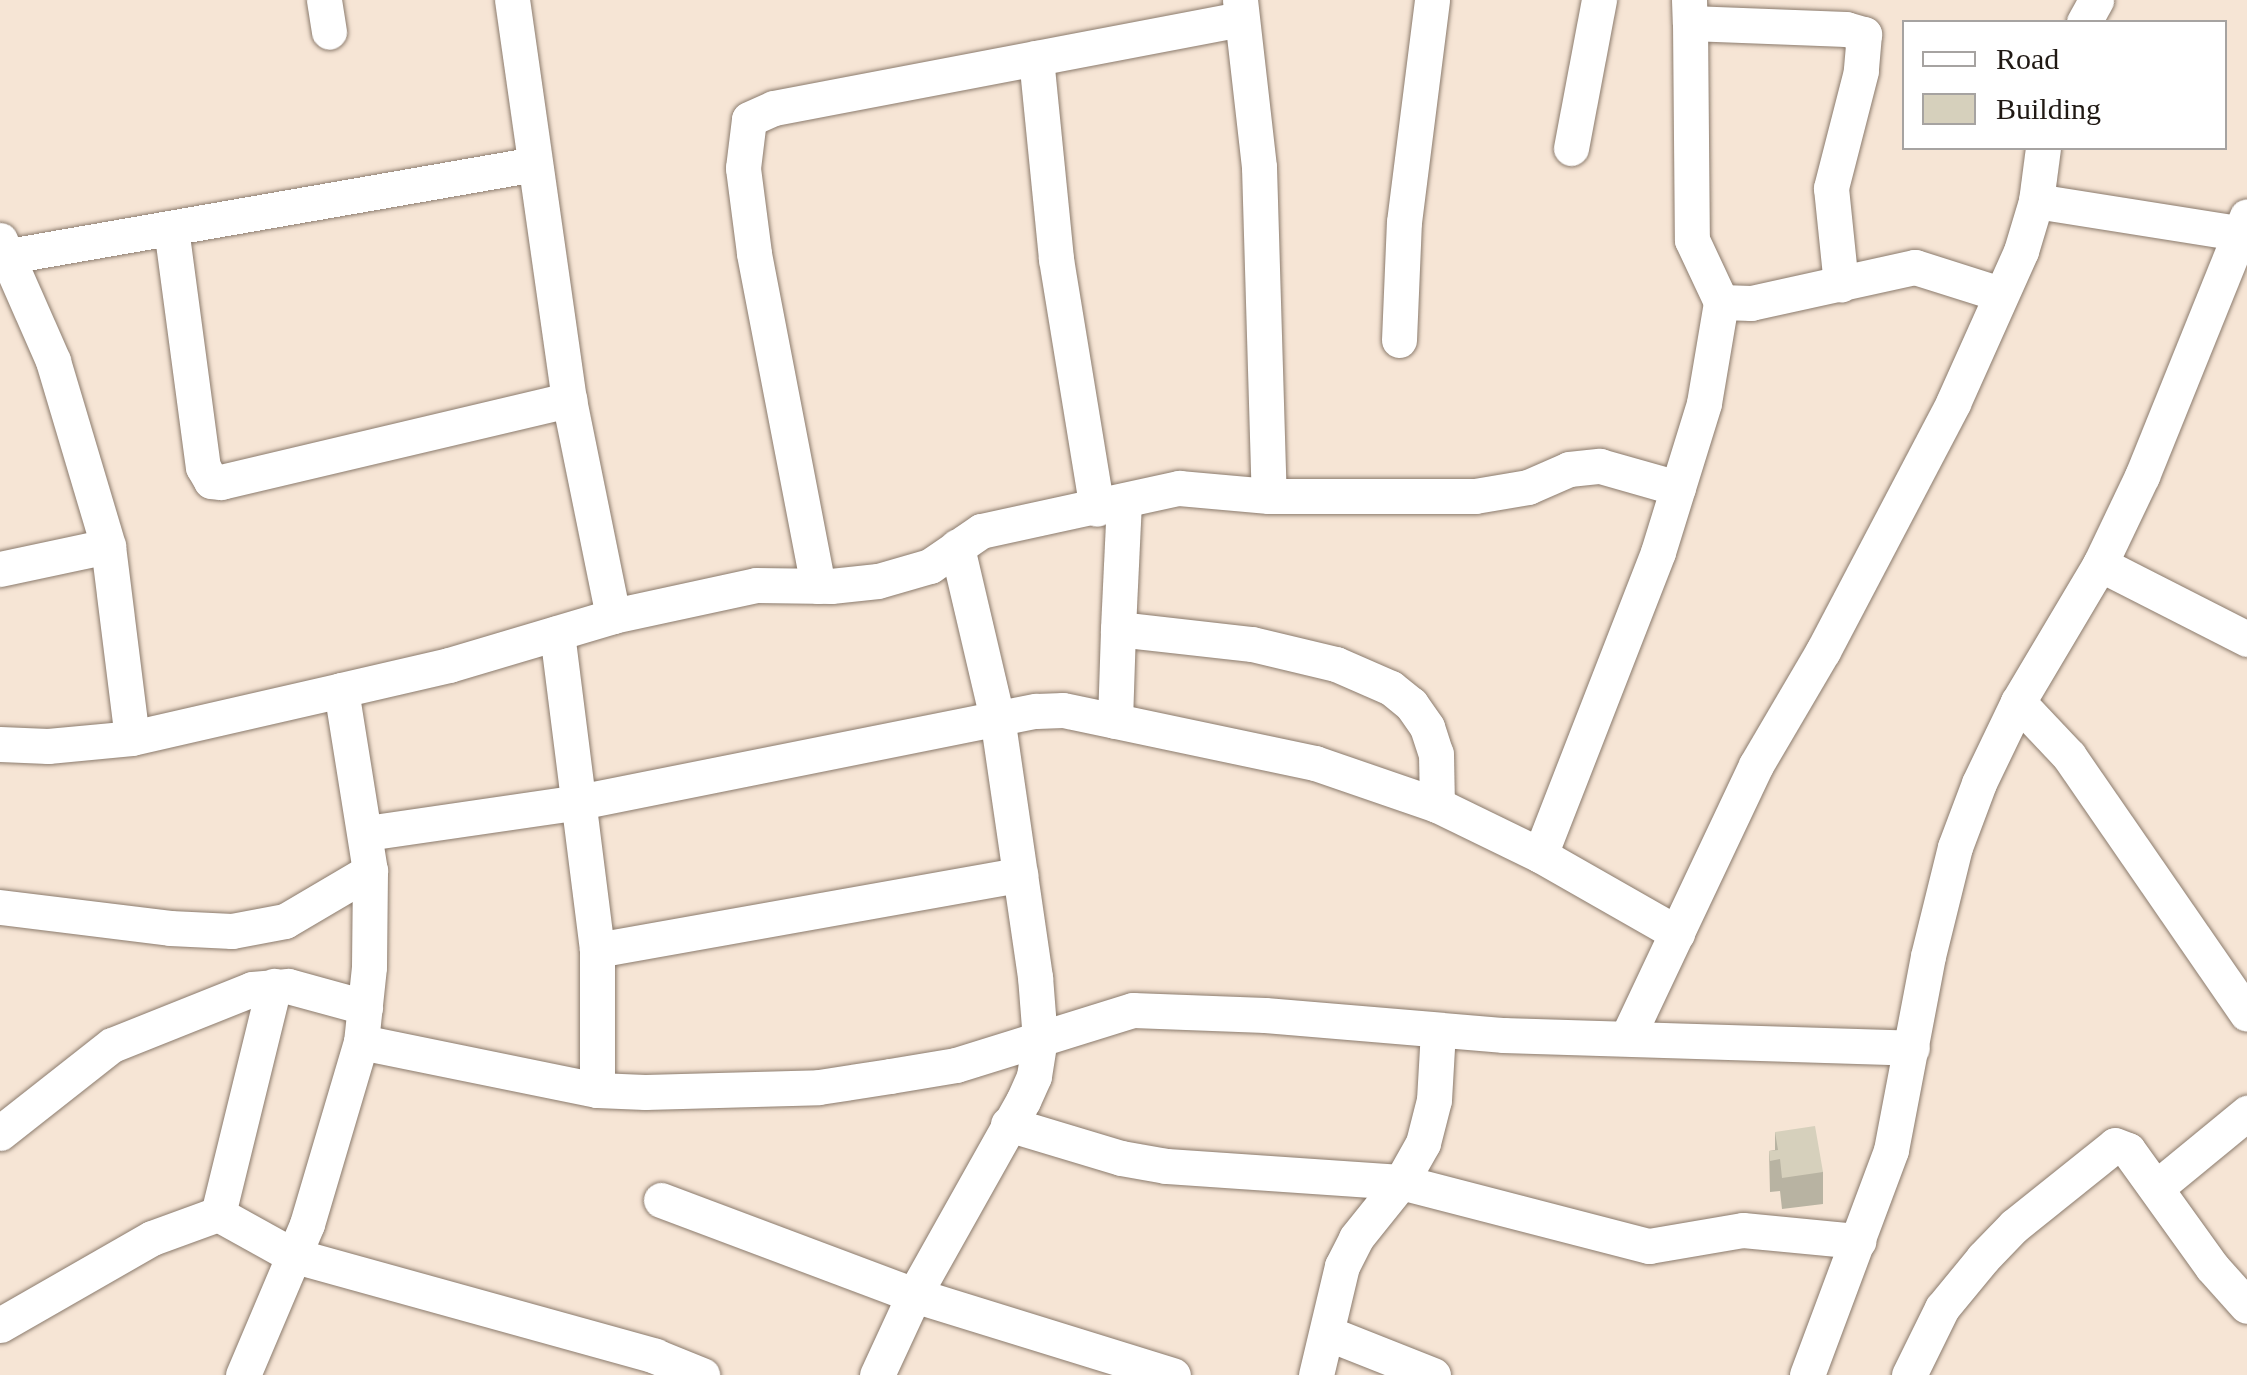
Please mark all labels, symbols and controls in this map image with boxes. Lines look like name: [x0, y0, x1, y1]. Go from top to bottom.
legend: [1902, 20, 2227, 150]
text: Road: [1996, 42, 2059, 75]
text: Building: [1996, 92, 2101, 125]

